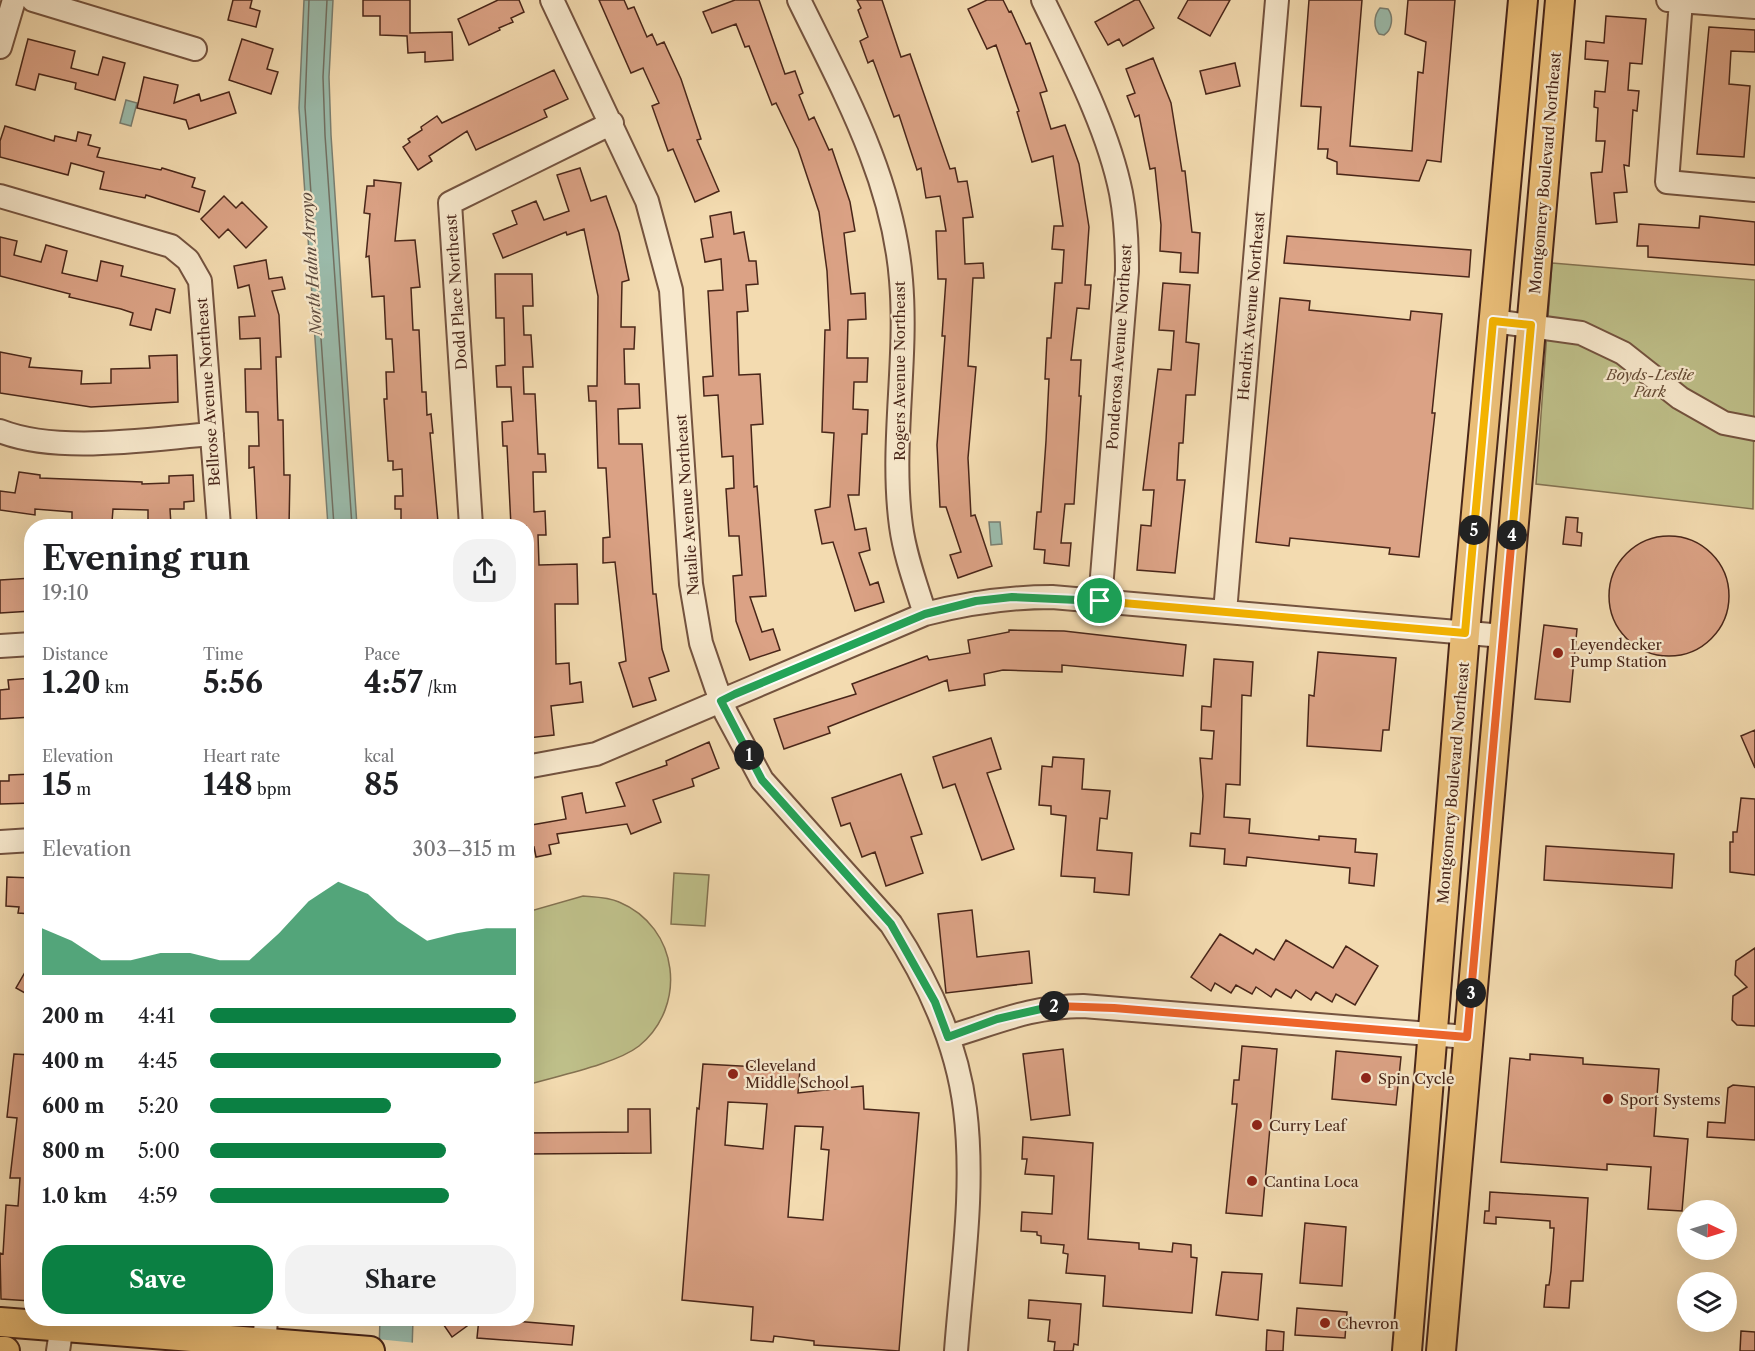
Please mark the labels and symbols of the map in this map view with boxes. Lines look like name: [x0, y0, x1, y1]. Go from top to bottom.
street label: Montgomery Boulevard Northeast: [1525, 50, 1565, 295]
water label: North Hahn Arroyo: [296, 191, 326, 338]
street label: Hendrix Avenue Northeast: [1233, 210, 1269, 401]
street label: Dodd Place Northeast: [441, 213, 471, 371]
street label: Ponderosa Avenue Northeast: [1102, 243, 1136, 451]
street label: Rogers Avenue Northeast: [890, 280, 909, 461]
street label: Bellrose Avenue Northeast: [192, 296, 224, 487]
park label: Boyds-Leslie Park: [1605, 365, 1695, 401]
street label: Natalie Avenue Northeast: [671, 413, 703, 596]
pin: 5: [1459, 515, 1489, 545]
pin: 4: [1497, 520, 1527, 550]
pin: [1074, 575, 1125, 626]
place label: Leyendecker Pump Station: [1570, 635, 1668, 671]
marker: Leyendecker Pump Station: [1551, 646, 1565, 660]
street label: Montgomery Boulevard Northeast: [1433, 660, 1473, 905]
pin: 1: [734, 740, 764, 770]
pin: 3: [1456, 978, 1486, 1008]
pin: 2: [1039, 991, 1069, 1021]
place label: Cleveland Middle School: [745, 1056, 849, 1092]
marker: Cleveland Middle School: [726, 1067, 740, 1081]
place label: Spin Cycle: [1378, 1069, 1454, 1088]
marker: Spin Cycle: [1359, 1071, 1373, 1085]
place label: Sport Systems: [1620, 1090, 1721, 1109]
marker: Sport Systems: [1601, 1092, 1615, 1106]
place label: Curry Leaf: [1269, 1116, 1347, 1135]
marker: Curry Leaf: [1250, 1118, 1264, 1132]
place label: Cantina Loca: [1264, 1172, 1359, 1191]
marker: Cantina Loca: [1245, 1174, 1259, 1188]
north arrow: [1677, 1200, 1737, 1260]
place label: Chevron: [1337, 1314, 1400, 1333]
marker: Chevron: [1318, 1316, 1332, 1330]

